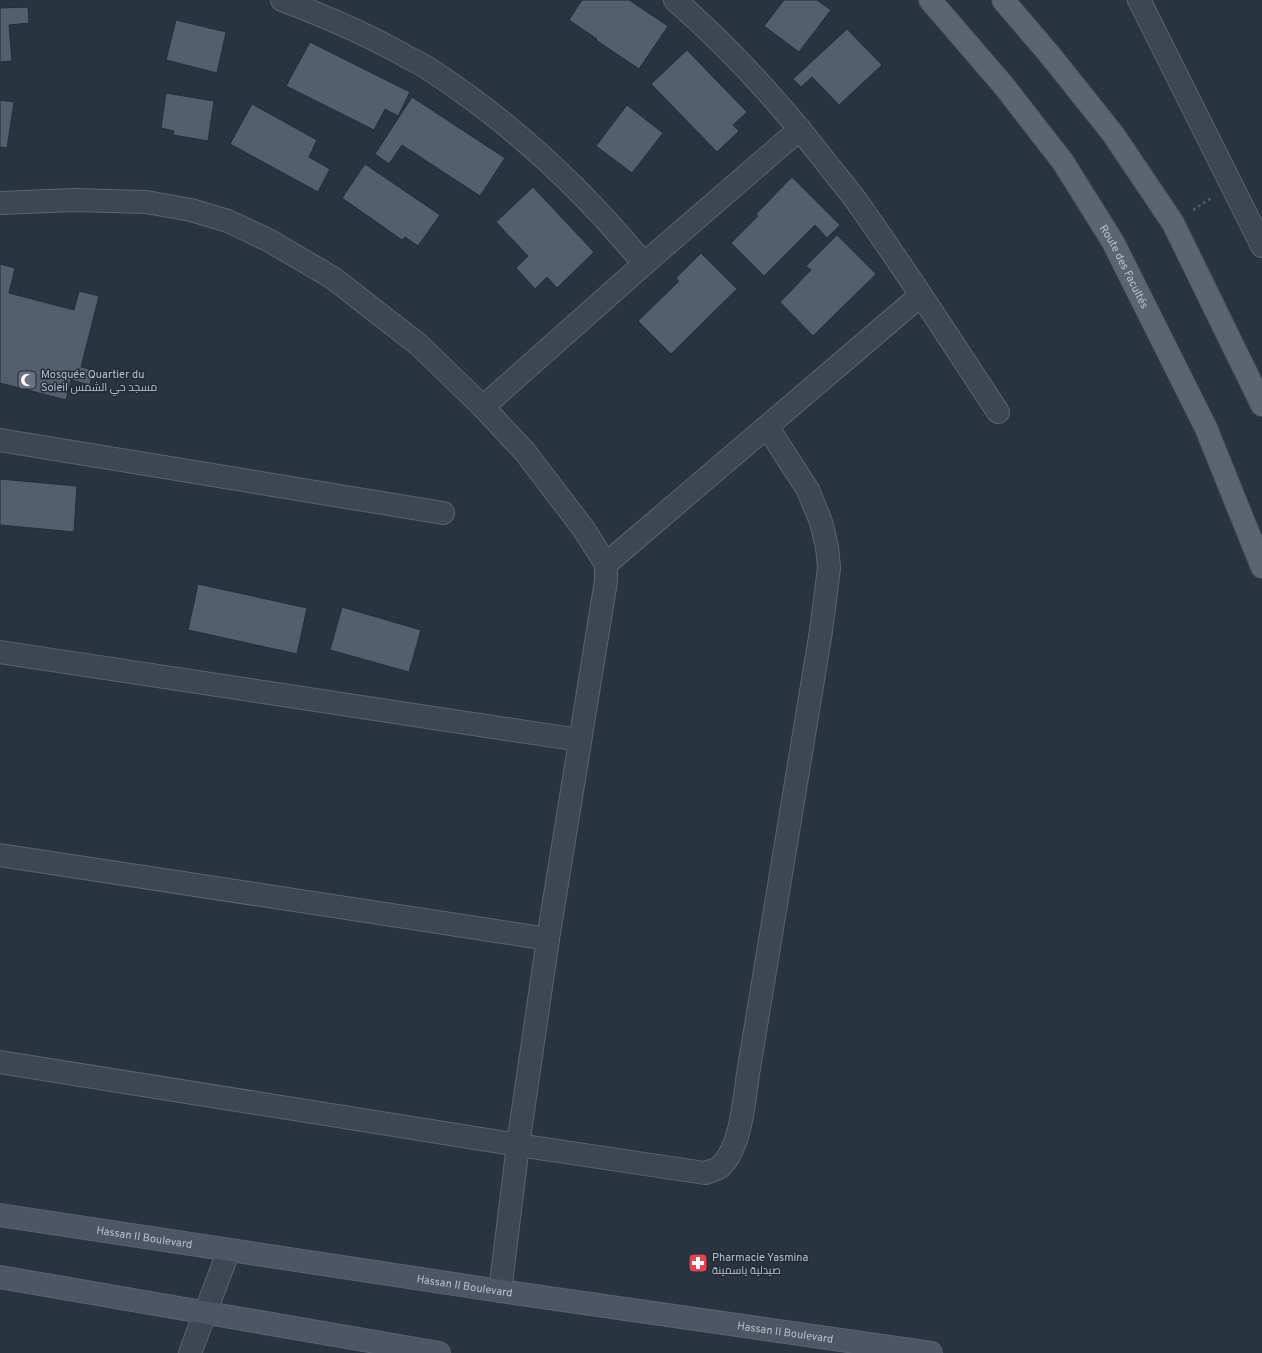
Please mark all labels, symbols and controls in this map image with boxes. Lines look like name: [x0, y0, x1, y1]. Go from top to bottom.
street label: Route des Facultés: [1096, 222, 1151, 311]
place label: Mosquée Quartier du Soleil مسجد حي الشمس: [41, 368, 157, 396]
mosque icon: Mosquée Quartier du Soleil مسجد حي الشمس: [16, 369, 38, 391]
street label: Hassan II Boulevard: [95, 1224, 193, 1252]
place label: Pharmacie Yasmina صيدلية ياسمينة: [712, 1251, 809, 1278]
pharmacy icon: Pharmacie Yasmina صيدلية ياسمينة: [687, 1252, 709, 1274]
street label: Hassan II Boulevard: [416, 1272, 513, 1301]
street label: Hassan II Boulevard: [736, 1319, 834, 1347]

